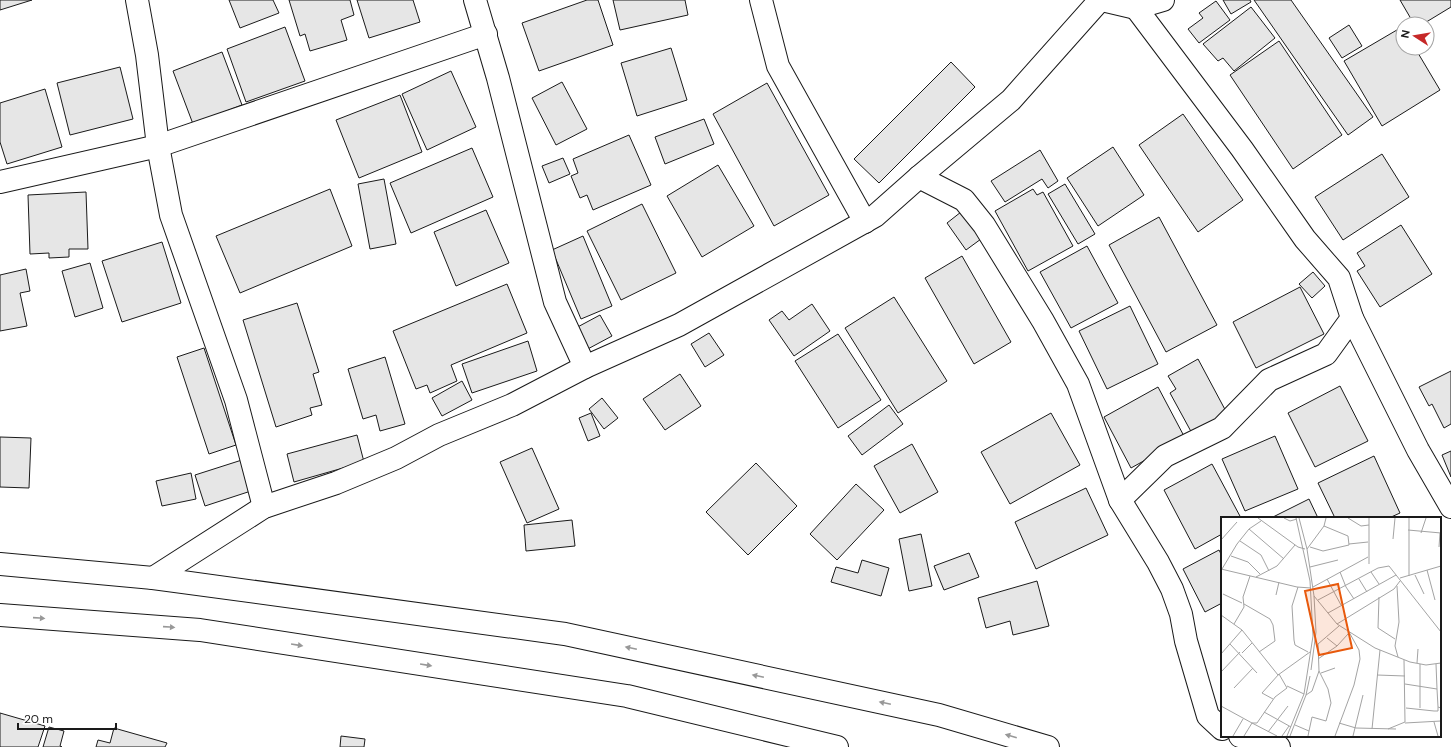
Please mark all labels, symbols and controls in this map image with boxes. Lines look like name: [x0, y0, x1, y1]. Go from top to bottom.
north arrow: [1395, 16, 1435, 56]
text: N: [1398, 29, 1413, 39]
inset map: [1221, 517, 1441, 737]
one-way arrow: [33, 614, 45, 621]
one-way arrow: [162, 624, 175, 631]
one-way arrow: [291, 642, 303, 648]
one-way arrow: [625, 645, 637, 651]
one-way arrow: [420, 662, 432, 668]
one-way arrow: [752, 672, 764, 678]
one-way arrow: [879, 700, 891, 706]
scale bar: [18, 705, 116, 731]
text: 20 m: [24, 711, 53, 727]
one-way arrow: [1004, 733, 1016, 739]

